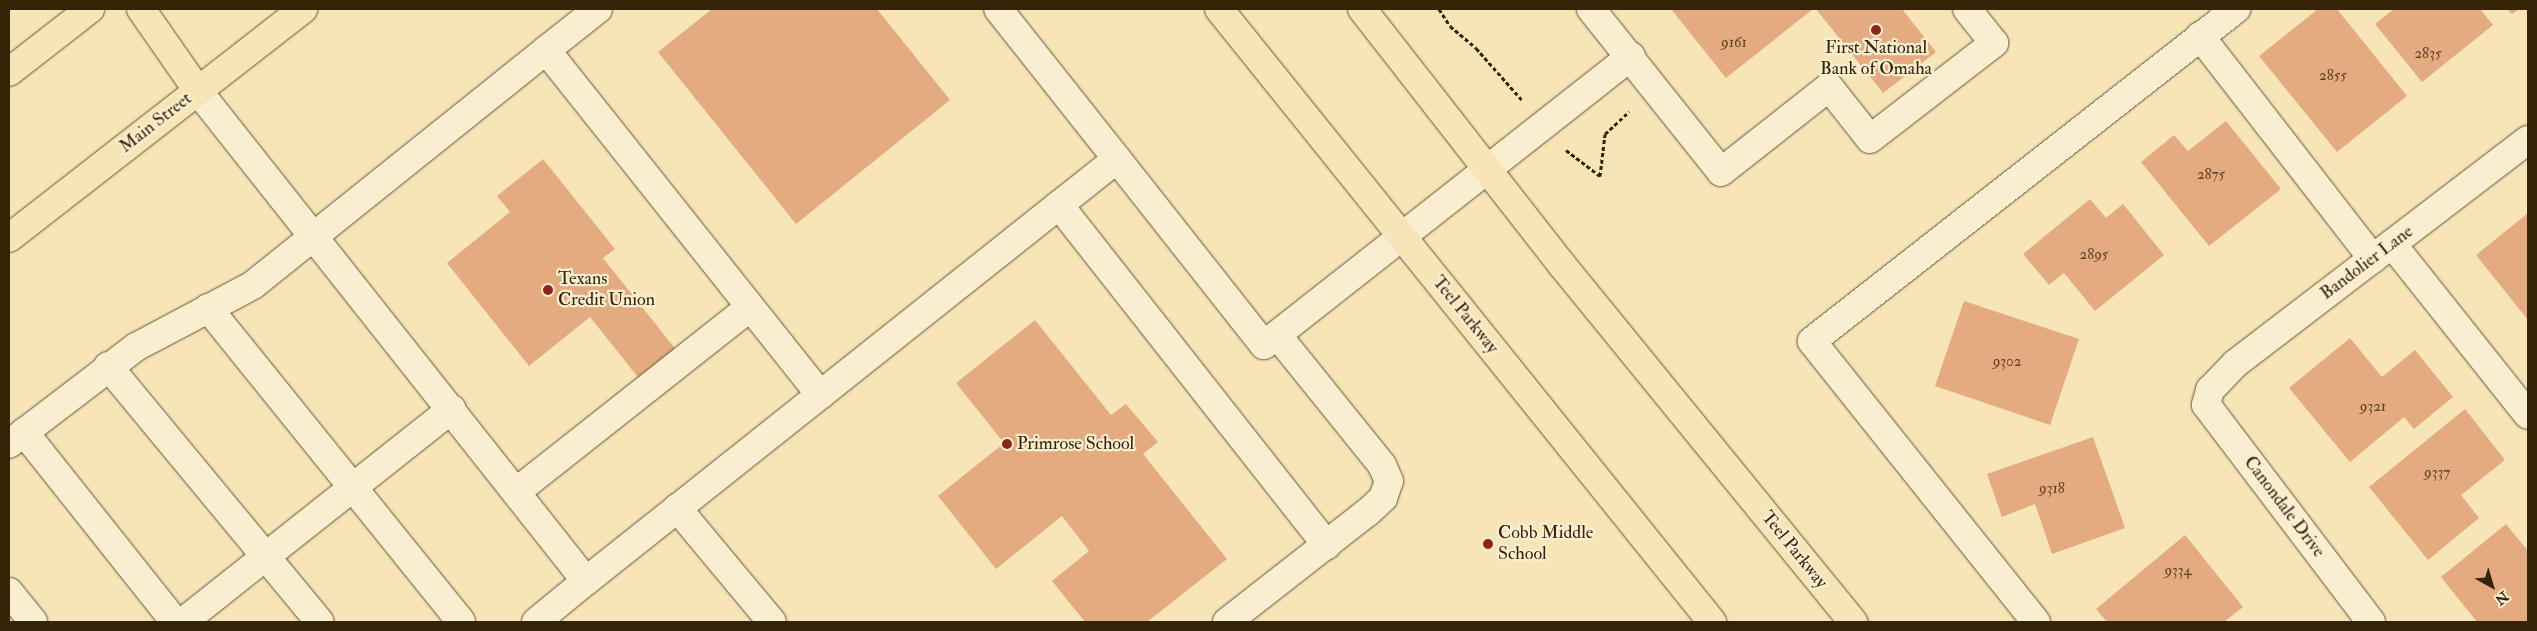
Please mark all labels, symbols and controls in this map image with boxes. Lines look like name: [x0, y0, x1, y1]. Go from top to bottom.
marker: First National Bank of Omaha: [1870, 24, 1882, 36]
house number: 9161: [1721, 34, 1747, 52]
place label: First National Bank of Omaha: [1820, 38, 1932, 80]
house number: 2835: [2415, 45, 2441, 63]
house number: 2855: [2319, 67, 2347, 85]
street label: Main Street: [115, 88, 197, 158]
house number: 2875: [2197, 166, 2225, 184]
street label: Bandolier Lane: [2316, 221, 2418, 305]
house number: 2895: [2080, 246, 2108, 264]
place label: Texans Credit Union: [558, 269, 655, 312]
street label: Teel Parkway: [1427, 272, 1503, 358]
marker: Texans Credit Union: [542, 284, 554, 296]
house number: 9302: [1993, 353, 2021, 371]
house number: 9321: [2360, 398, 2386, 416]
place label: Primrose School: [1017, 433, 1134, 455]
marker: Primrose School: [1001, 438, 1013, 450]
street label: Canondale Drive: [2239, 452, 2329, 562]
house number: 9337: [2424, 464, 2450, 482]
house number: 9318: [2039, 480, 2065, 498]
street label: Teel Parkway: [1756, 507, 1832, 593]
place label: Cobb Middle School: [1498, 523, 1593, 566]
marker: Cobb Middle School: [1482, 538, 1494, 550]
north arrow: [2467, 561, 2517, 611]
house number: 9334: [2164, 562, 2192, 580]
text: N: [2492, 587, 2512, 609]

